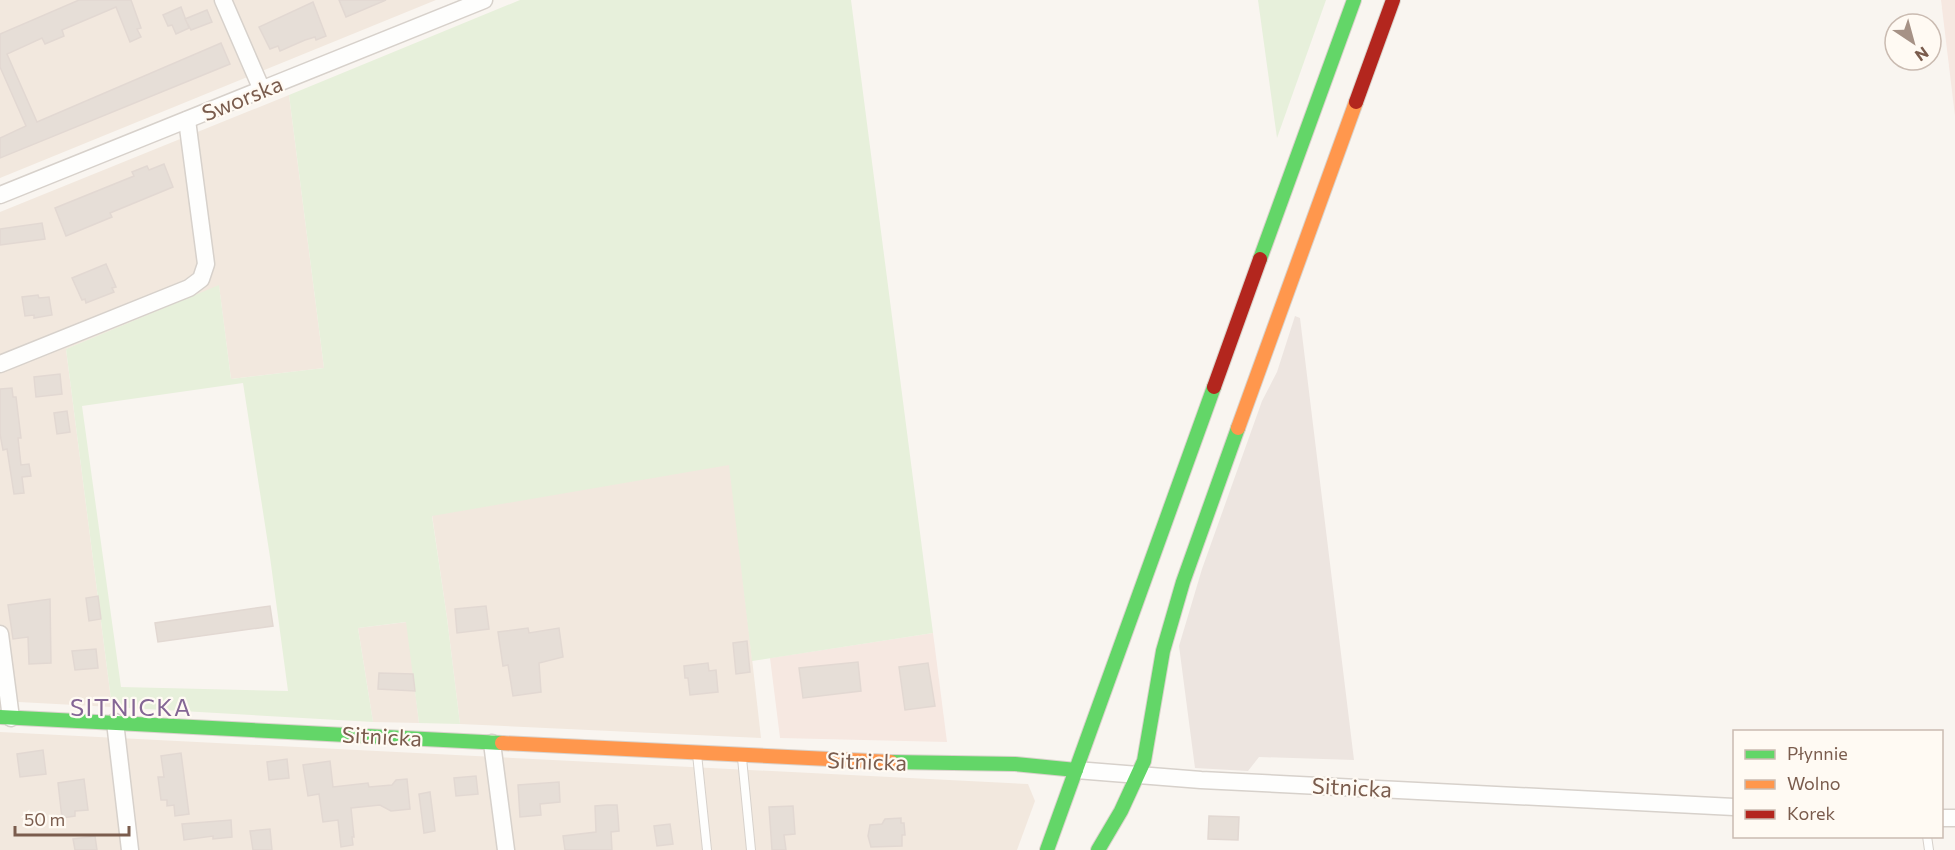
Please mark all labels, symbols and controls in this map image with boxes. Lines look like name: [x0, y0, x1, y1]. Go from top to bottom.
north arrow: [1883, 12, 1943, 72]
text: N: [1912, 43, 1933, 66]
street label: Sworska: [198, 70, 286, 126]
district label: SITNICKA: [70, 692, 192, 721]
street label: Sitnicka: [341, 720, 423, 752]
legend: [1733, 730, 1943, 838]
text: Płynnie: [1787, 742, 1848, 764]
street label: Sitnicka: [826, 746, 908, 776]
street label: Sitnicka: [1311, 771, 1393, 803]
text: Wolno: [1787, 772, 1841, 794]
scale bar: [15, 799, 129, 837]
text: Korek: [1787, 802, 1836, 824]
text: 50 m: [24, 808, 65, 830]

